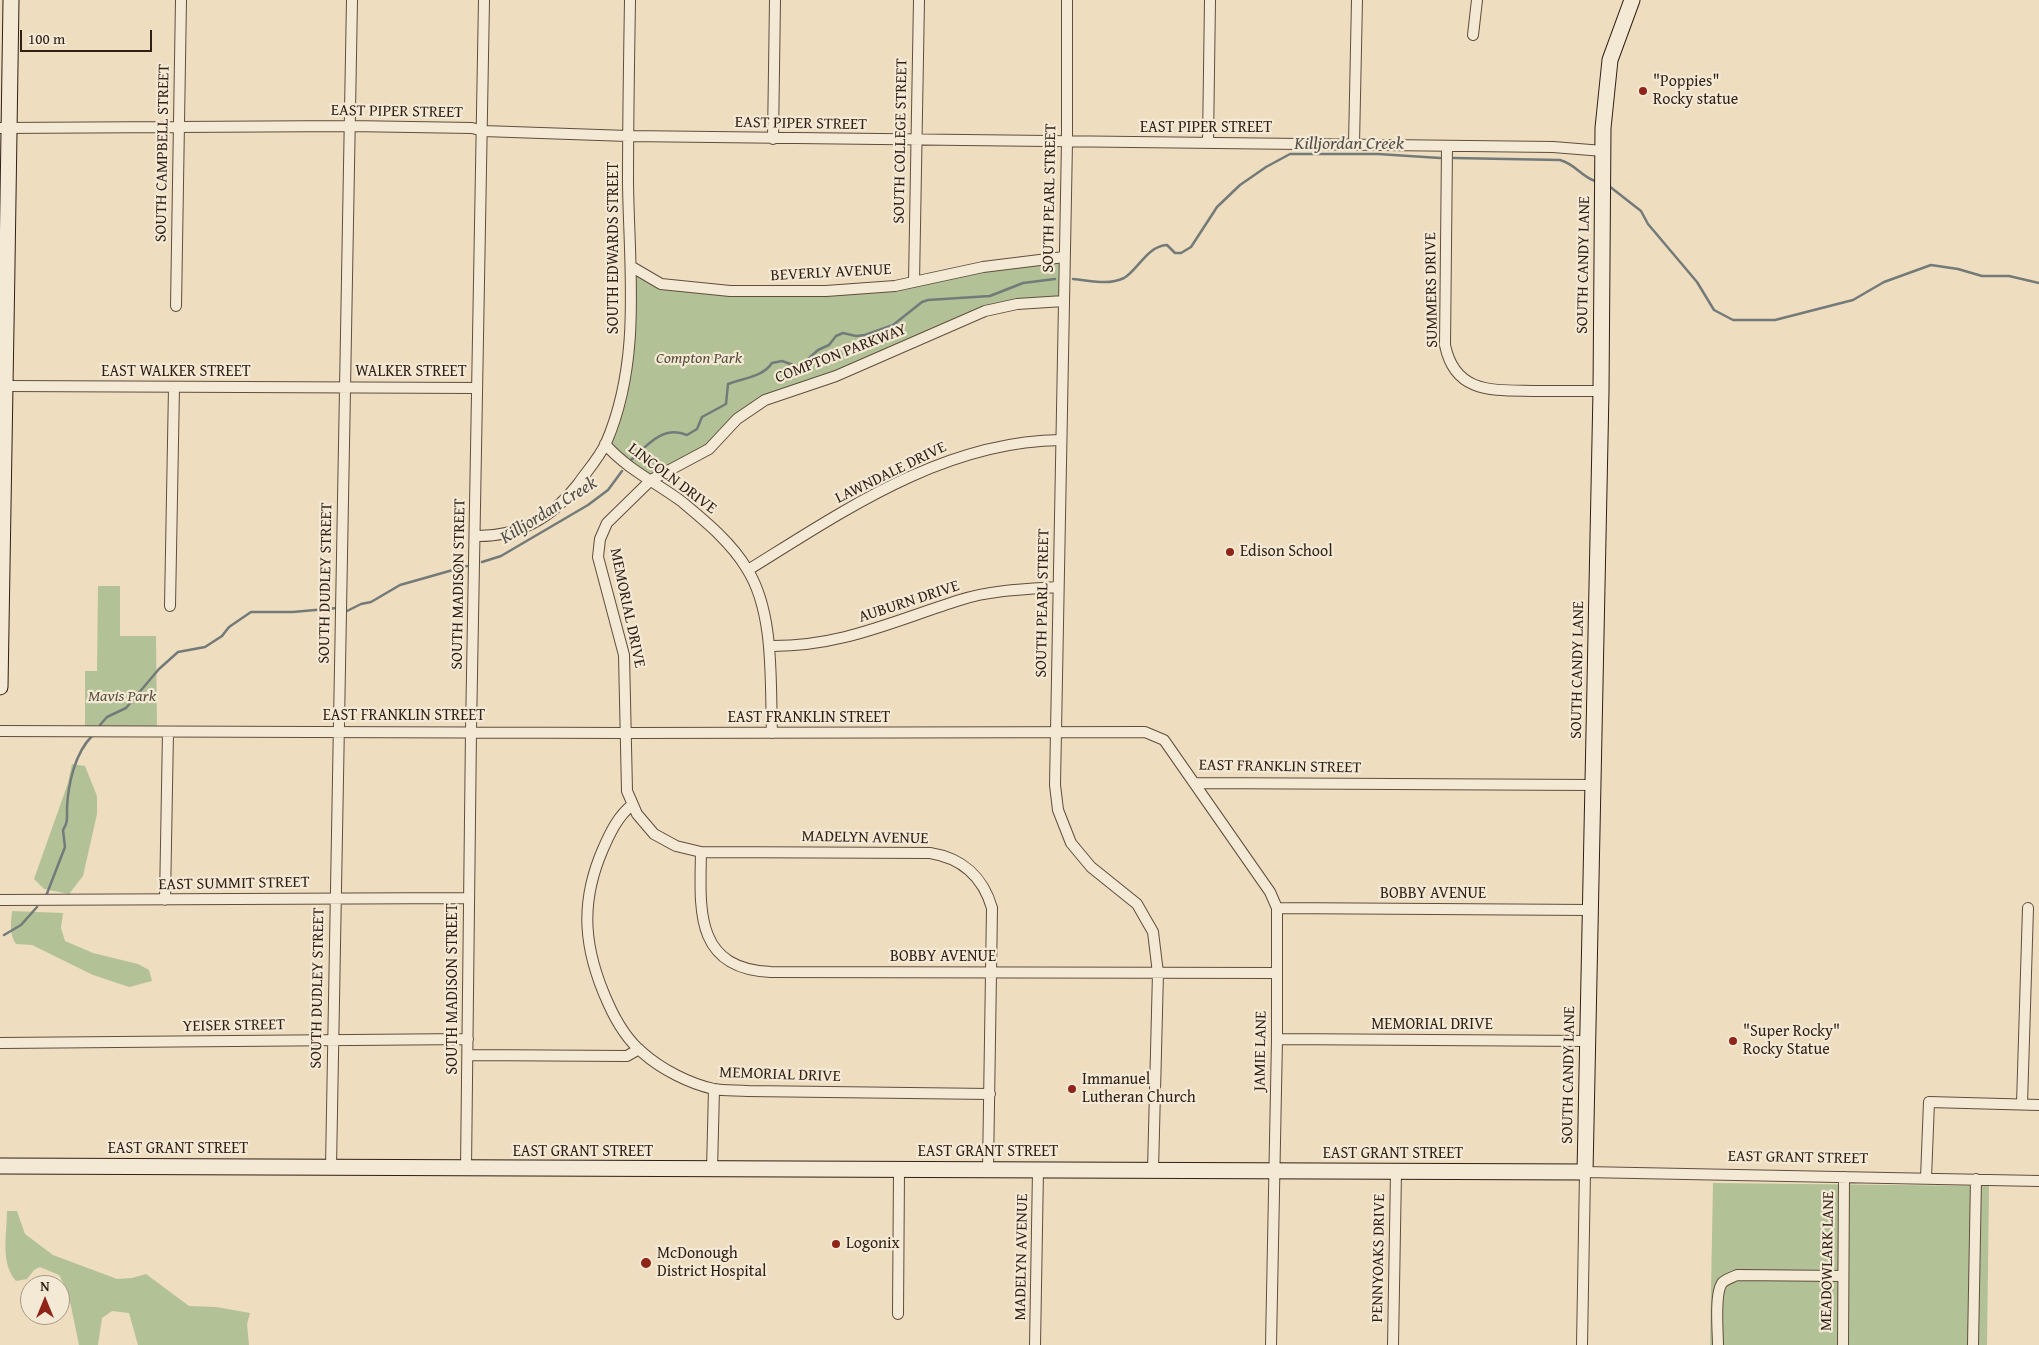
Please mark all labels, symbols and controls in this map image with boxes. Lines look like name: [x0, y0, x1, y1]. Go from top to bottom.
scale bar: [22, 20, 155, 52]
text: 100 m: [28, 28, 65, 49]
street label: SOUTH COLLEGE STREET: [890, 58, 912, 224]
street label: SOUTH CAMPBELL STREET: [152, 64, 174, 242]
place label: "Poppies" Rocky statue: [1653, 72, 1738, 110]
marker: "Poppies" Rocky statue: [1637, 85, 1649, 97]
street label: EAST PIPER STREET: [331, 101, 463, 123]
street label: EAST PIPER STREET: [735, 113, 867, 135]
street label: EAST PIPER STREET: [1140, 118, 1272, 138]
street label: SOUTH PEARL STREET: [1039, 123, 1061, 273]
water label: Killjordan Creek: [1294, 133, 1404, 155]
street label: SOUTH EDWARDS STREET: [604, 162, 624, 334]
street label: SOUTH CANDY LANE: [1573, 196, 1595, 334]
street label: SUMMERS DRIVE: [1421, 232, 1443, 348]
street label: BEVERLY AVENUE: [770, 260, 892, 286]
street label: COMPTON PARKWAY: [773, 320, 909, 388]
park label: Compton Park: [656, 349, 742, 369]
street label: EAST WALKER STREET: [101, 362, 251, 382]
street label: WALKER STREET: [355, 362, 467, 382]
street label: LAWNDALE DRIVE: [832, 438, 950, 508]
street label: LINCOLN DRIVE: [624, 439, 720, 519]
water label: Killjordan Creek: [497, 473, 601, 549]
street label: SOUTH MADISON STREET: [448, 498, 470, 670]
street label: SOUTH DUDLEY STREET: [315, 502, 337, 664]
street label: SOUTH PEARL STREET: [1032, 528, 1054, 678]
place label: Edison School: [1240, 542, 1333, 562]
marker: Edison School: [1224, 546, 1236, 558]
street label: MEMORIAL DRIVE: [605, 547, 649, 669]
street label: AUBURN DRIVE: [856, 577, 962, 627]
street label: SOUTH CANDY LANE: [1567, 601, 1589, 739]
park label: Mavis Park: [88, 687, 156, 707]
street label: EAST FRANKLIN STREET: [323, 706, 485, 726]
street label: EAST FRANKLIN STREET: [728, 708, 890, 728]
street label: EAST FRANKLIN STREET: [1199, 756, 1361, 778]
street label: MADELYN AVENUE: [801, 827, 929, 849]
street label: EAST SUMMIT STREET: [158, 873, 310, 895]
street label: BOBBY AVENUE: [1380, 884, 1486, 904]
street label: SOUTH MADISON STREET: [443, 903, 463, 1075]
street label: SOUTH DUDLEY STREET: [307, 907, 329, 1069]
street label: BOBBY AVENUE: [890, 947, 996, 967]
street label: SOUTH CANDY LANE: [1558, 1006, 1580, 1144]
street label: JAMIE LANE: [1251, 1011, 1271, 1091]
street label: MEMORIAL DRIVE: [1371, 1015, 1493, 1035]
street label: YEISER STREET: [183, 1016, 285, 1036]
place label: "Super Rocky" Rocky Statue: [1743, 1022, 1840, 1060]
marker: "Super Rocky" Rocky Statue: [1727, 1035, 1739, 1047]
street label: MEMORIAL DRIVE: [719, 1063, 841, 1087]
place label: Immanuel Lutheran Church: [1082, 1070, 1196, 1108]
marker: Immanuel Lutheran Church: [1066, 1083, 1078, 1095]
street label: EAST GRANT STREET: [108, 1139, 248, 1159]
street label: EAST GRANT STREET: [513, 1142, 653, 1162]
street label: EAST GRANT STREET: [918, 1142, 1058, 1162]
street label: EAST GRANT STREET: [1323, 1144, 1463, 1164]
street label: EAST GRANT STREET: [1728, 1147, 1868, 1169]
street label: MEADOWLARK LANE: [1817, 1191, 1839, 1331]
street label: MADELYN AVENUE: [1011, 1193, 1033, 1321]
street label: PENNYOAKS DRIVE: [1368, 1193, 1390, 1323]
place label: Logonix: [846, 1234, 900, 1254]
marker: Logonix: [830, 1238, 842, 1250]
place label: McDonough District Hospital: [657, 1244, 767, 1282]
marker: McDonough District Hospital: [639, 1256, 653, 1270]
north arrow: [20, 1275, 70, 1325]
text: N: [40, 1276, 50, 1296]

